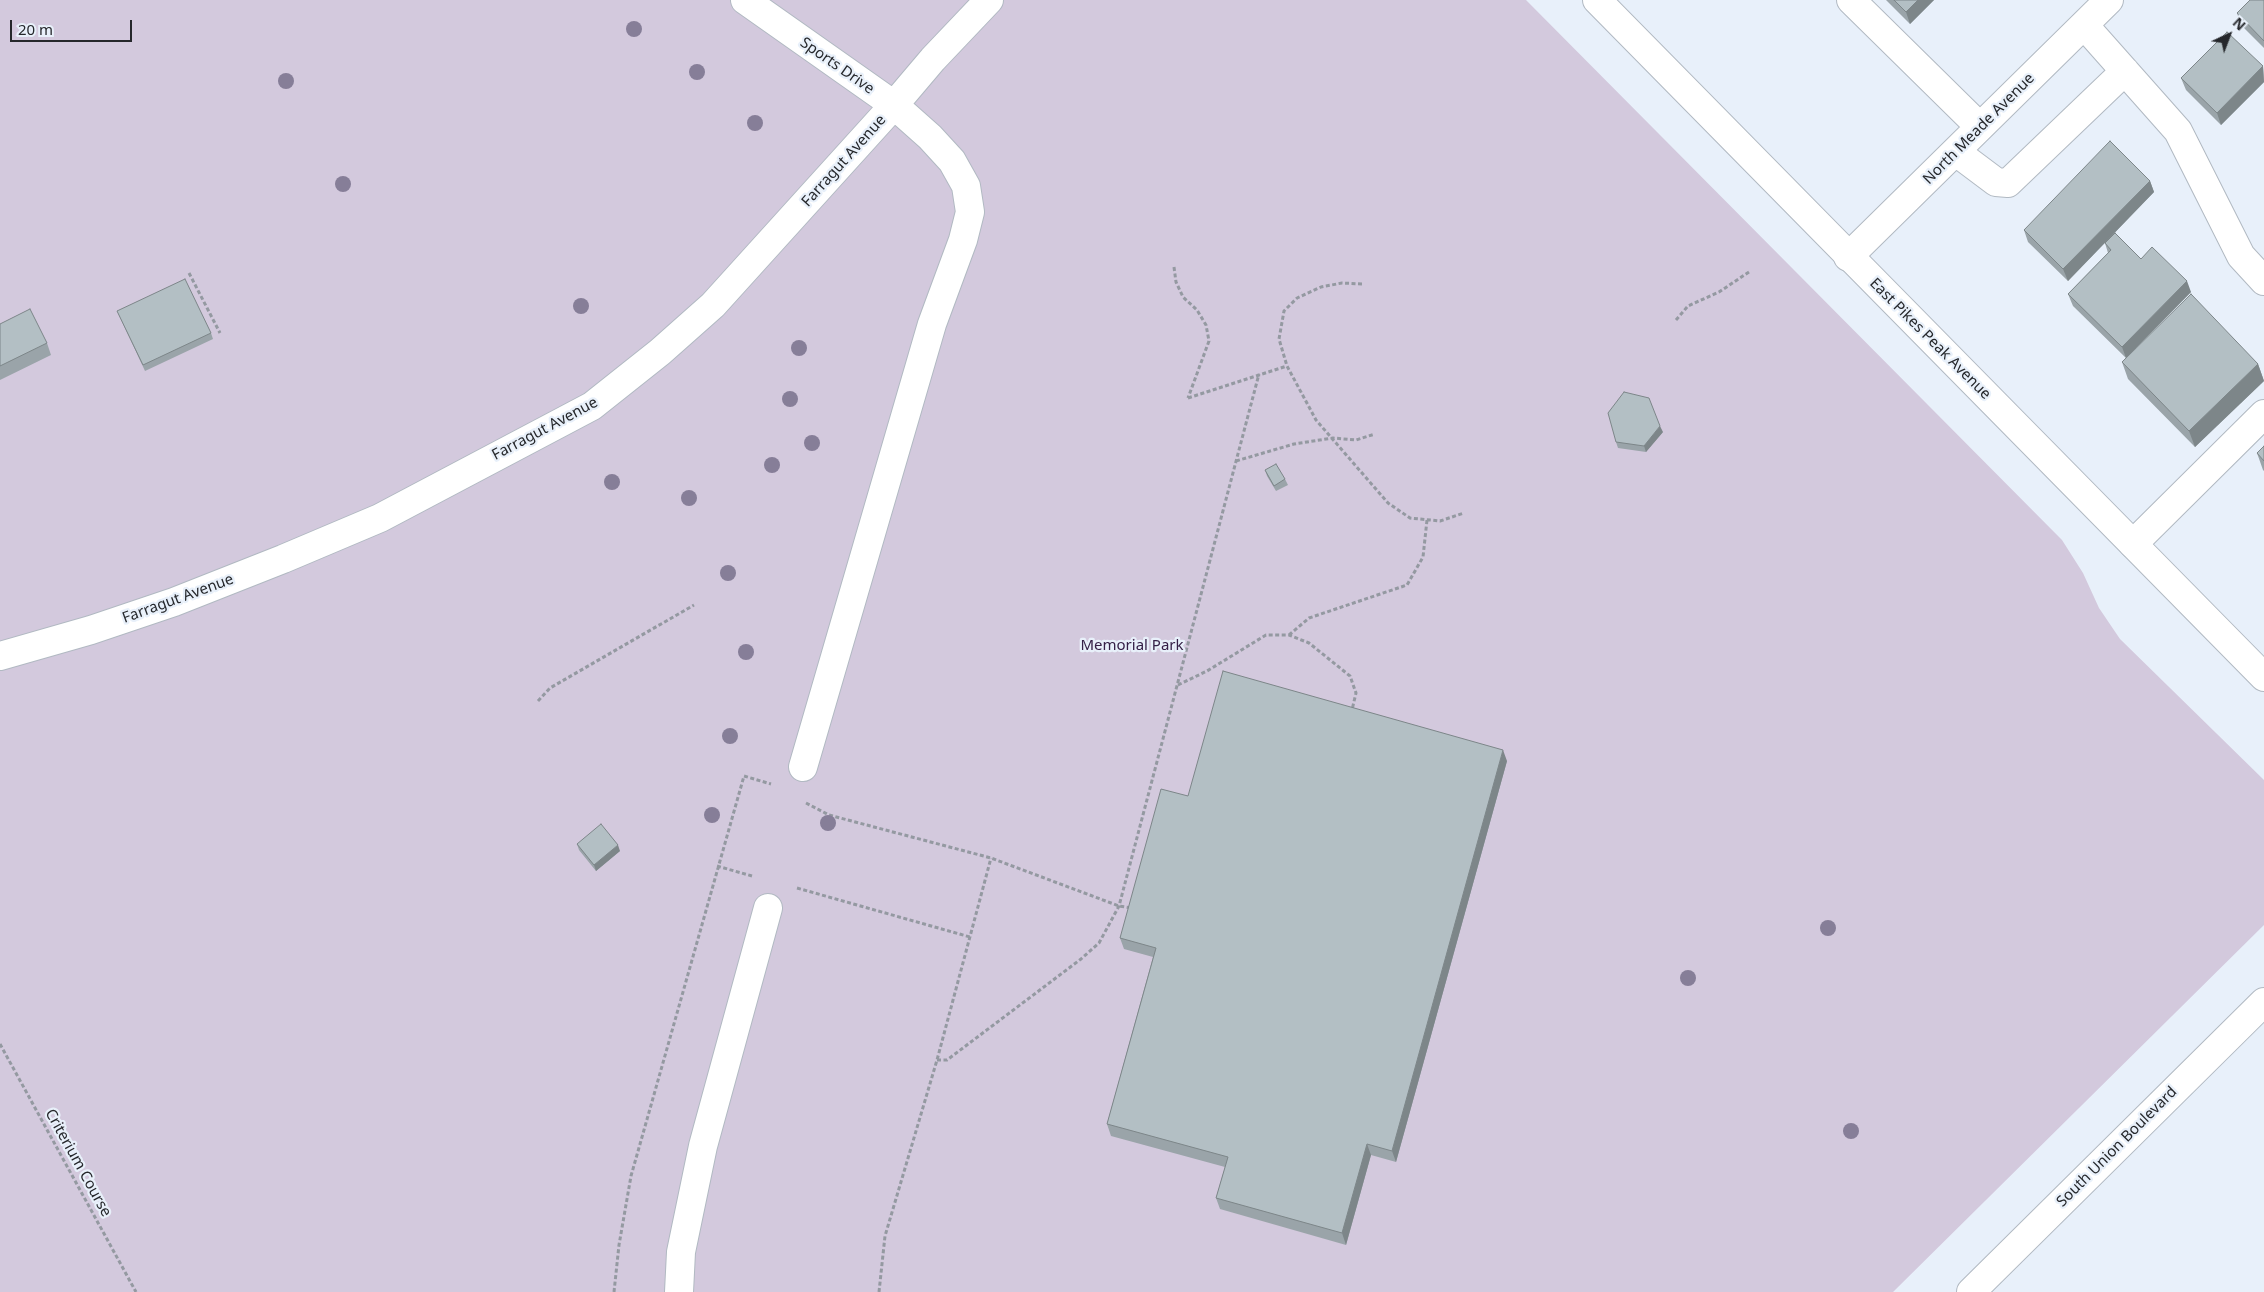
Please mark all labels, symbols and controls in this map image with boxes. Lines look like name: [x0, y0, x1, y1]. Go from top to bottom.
scale bar: [12, 10, 135, 42]
north arrow: [2204, 10, 2254, 60]
text: N: [2229, 13, 2250, 34]
text: 20 m: [18, 19, 53, 39]
street label: Sports Drive: [796, 34, 878, 98]
street label: North Meade Avenue: [1920, 70, 2038, 188]
street label: Farragut Avenue: [798, 111, 890, 211]
street label: East Pikes Peak Avenue: [1866, 275, 1994, 403]
street label: Farragut Avenue: [489, 394, 601, 464]
street label: Farragut Avenue: [120, 571, 236, 627]
park label: Memorial Park: [1080, 637, 1184, 655]
street label: South Union Boulevard: [2053, 1083, 2181, 1211]
street label: Criterium Course: [41, 1106, 115, 1220]

